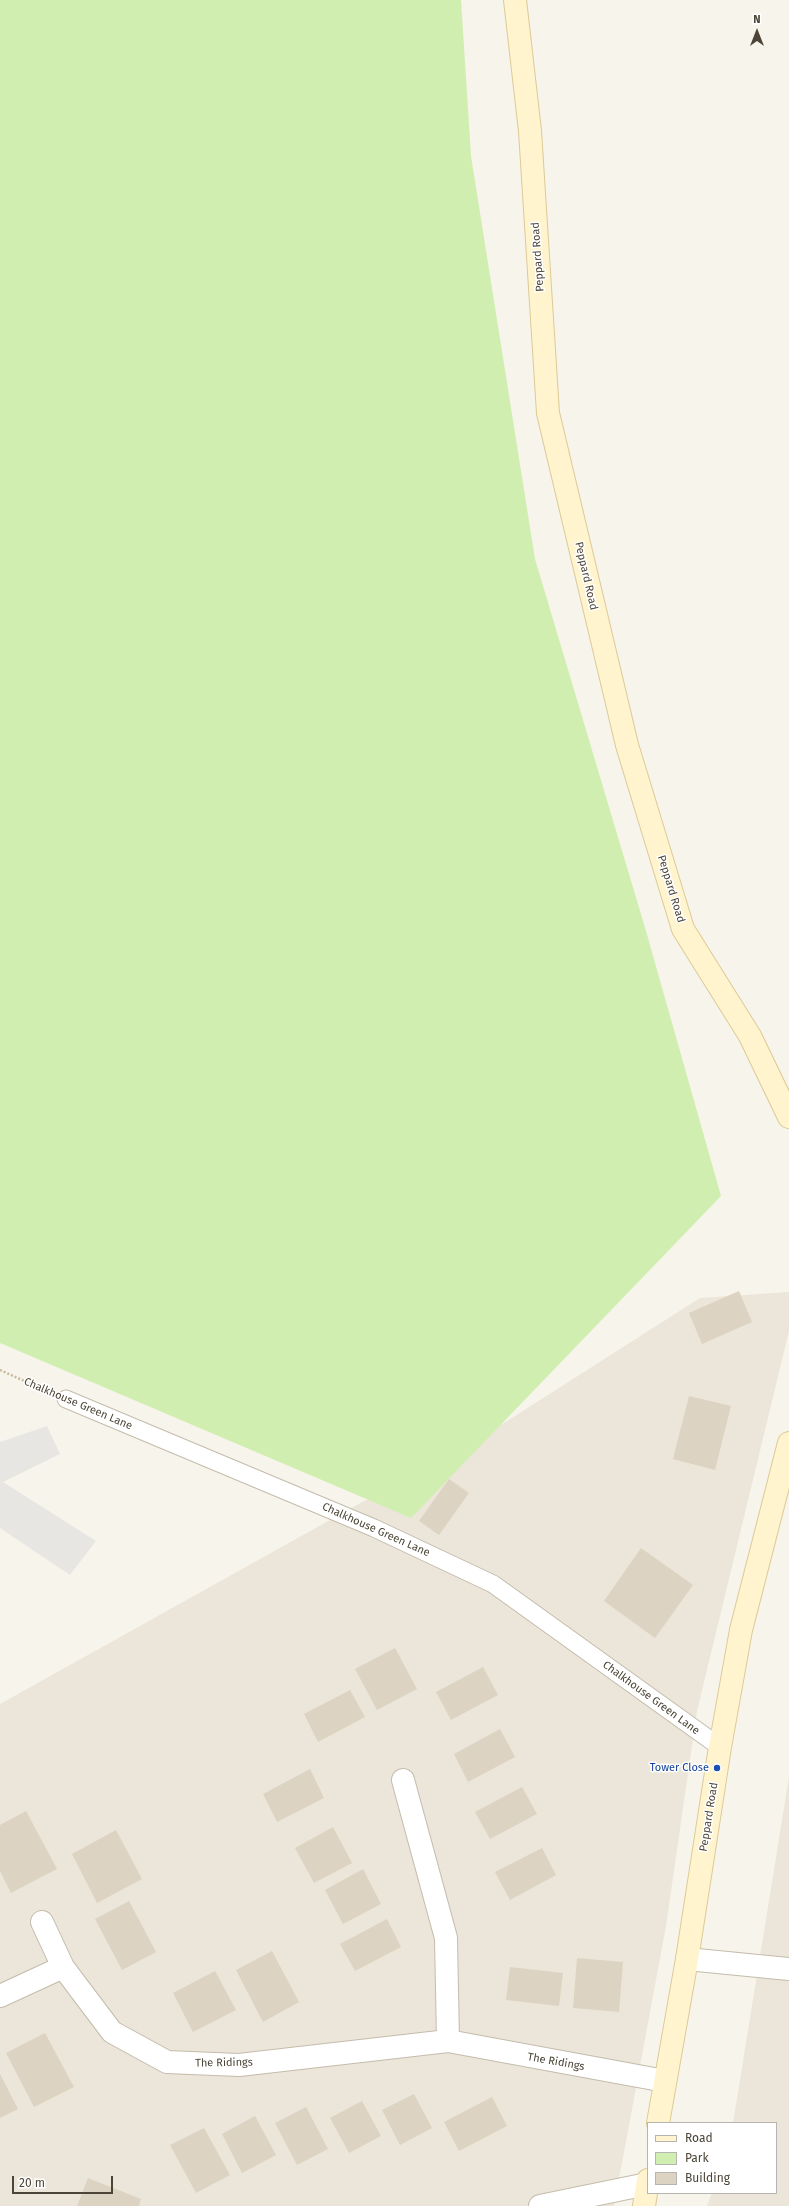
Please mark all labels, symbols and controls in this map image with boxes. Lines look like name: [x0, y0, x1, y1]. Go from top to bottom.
north arrow: [737, 12, 777, 52]
text: N: [753, 13, 761, 26]
street label: Peppard Road: [529, 222, 547, 292]
street label: Peppard Road: [572, 541, 600, 611]
street label: Peppard Road: [654, 854, 688, 924]
street label: Chalkhouse Green Lane: [22, 1375, 134, 1433]
street label: Chalkhouse Green Lane: [320, 1500, 432, 1560]
street label: Chalkhouse Green Lane: [600, 1658, 702, 1738]
place label: Tower Close: [650, 1761, 709, 1775]
marker: Tower Close: [712, 1763, 722, 1773]
street label: Peppard Road: [697, 1782, 721, 1852]
street label: The Ridings: [526, 2050, 586, 2074]
street label: The Ridings: [195, 2056, 253, 2070]
legend: [647, 2122, 777, 2194]
text: Road: [685, 2131, 713, 2145]
text: Park: [685, 2151, 709, 2165]
scale bar: [14, 2168, 115, 2194]
text: Building: [685, 2171, 730, 2185]
text: 20 m: [19, 2176, 45, 2190]

